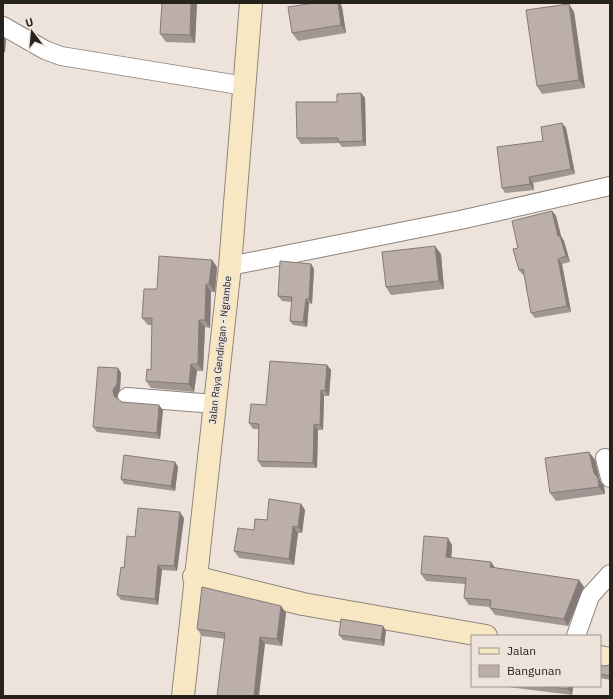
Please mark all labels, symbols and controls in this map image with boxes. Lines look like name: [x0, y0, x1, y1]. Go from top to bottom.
north arrow: [12, 12, 52, 52]
text: U: [24, 15, 35, 30]
street label: Jalan Raya Gendingan - Ngrambe: [206, 275, 234, 425]
legend: [471, 635, 601, 687]
text: Jalan: [507, 643, 536, 658]
text: Bangunan: [507, 663, 561, 678]

